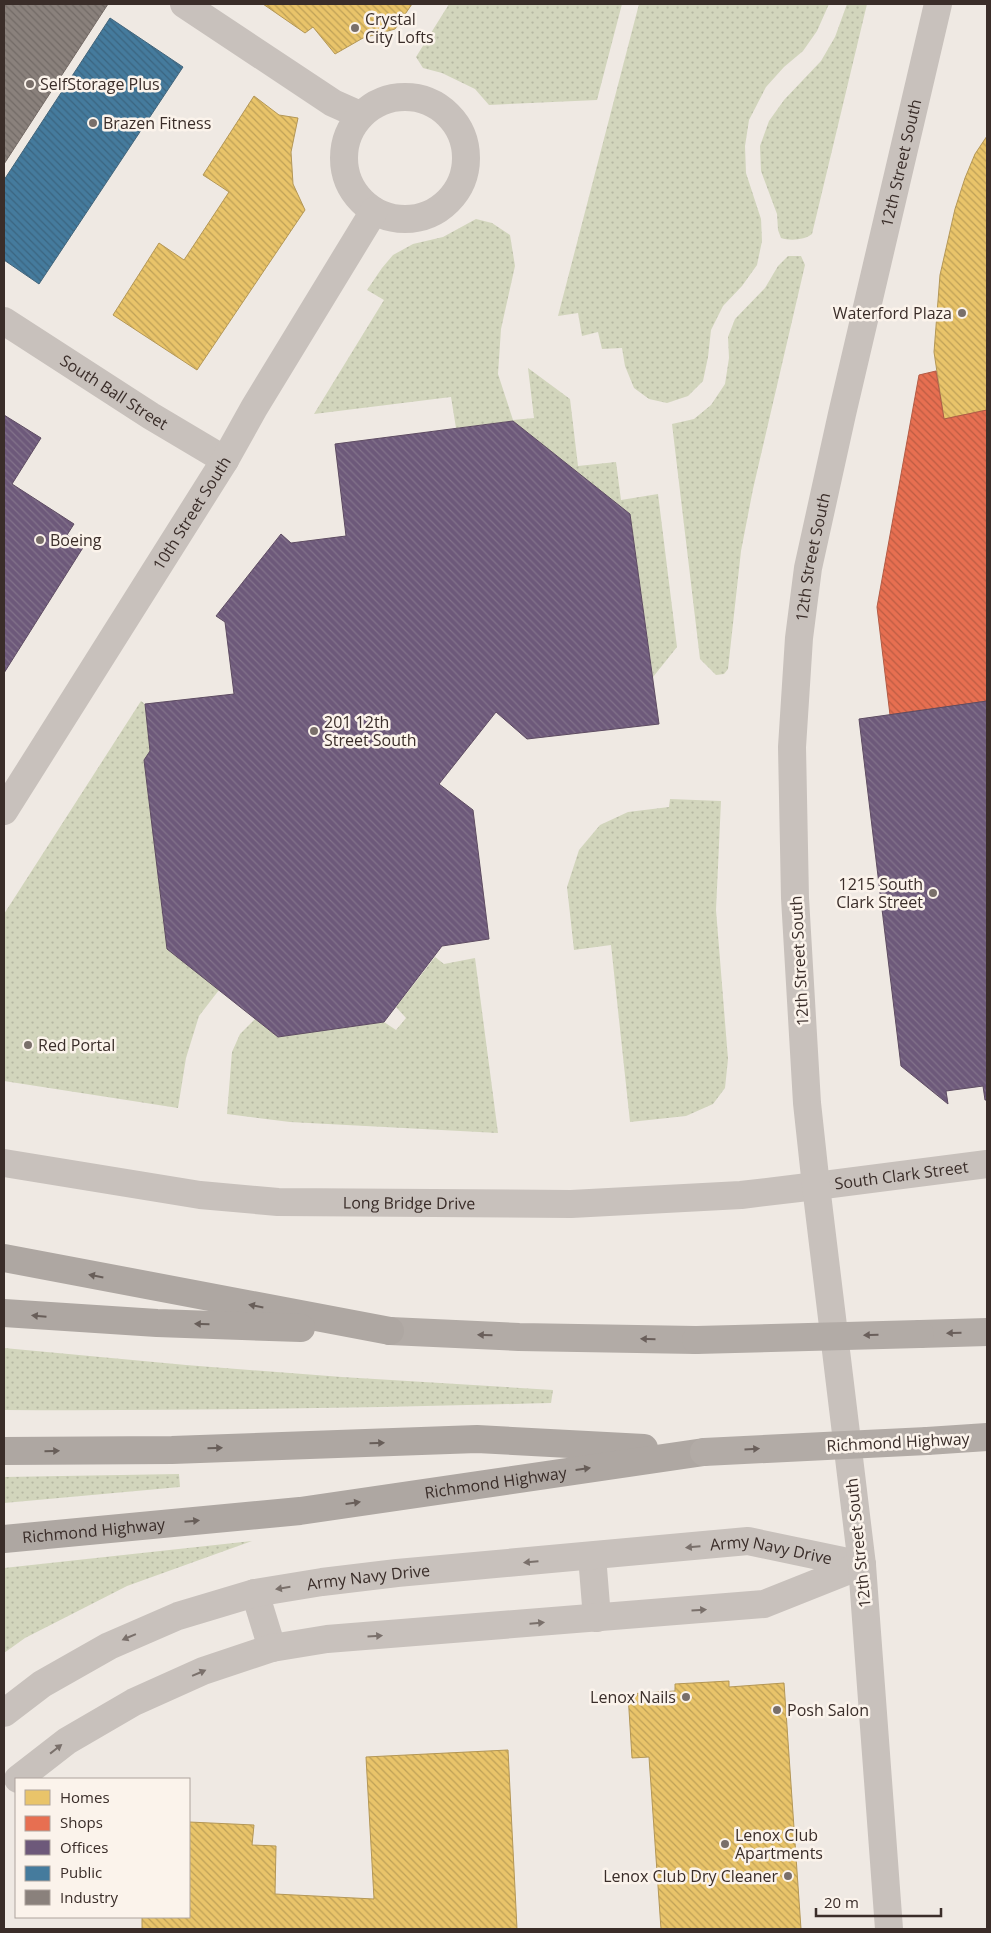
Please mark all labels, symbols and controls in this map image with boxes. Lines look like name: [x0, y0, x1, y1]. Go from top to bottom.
place label: Crystal City Lofts: [365, 8, 434, 48]
marker: Crystal City Lofts: [349, 22, 361, 34]
place label: SelfStorage Plus: [40, 73, 160, 95]
marker: SelfStorage Plus: [24, 78, 36, 90]
street label: 12th Street South: [875, 97, 926, 229]
place label: Brazen Fitness: [103, 112, 211, 134]
marker: Brazen Fitness: [87, 117, 99, 129]
place label: Waterford Plaza: [833, 302, 952, 324]
marker: Waterford Plaza: [956, 307, 968, 319]
street label: South Ball Street: [56, 349, 172, 435]
street label: 10th Street South: [147, 452, 236, 574]
street label: 12th Street South: [790, 491, 835, 623]
place label: Boeing: [50, 529, 102, 551]
marker: Boeing: [34, 534, 46, 546]
place label: 201 12th Street South: [324, 711, 417, 751]
marker: 201 12th Street South: [308, 725, 320, 737]
place label: 1215 South Clark Street: [836, 873, 923, 913]
marker: 1215 South Clark Street: [927, 887, 939, 899]
street label: 12th Street South: [785, 895, 813, 1027]
place label: Red Portal: [38, 1034, 115, 1056]
marker: Red Portal: [22, 1039, 34, 1051]
street label: South Clark Street: [833, 1155, 970, 1195]
street label: Long Bridge Drive: [343, 1191, 475, 1214]
one-way arrow: [88, 1271, 104, 1279]
one-way arrow: [248, 1301, 264, 1309]
one-way arrow: [31, 1312, 47, 1320]
one-way arrow: [193, 1320, 209, 1328]
one-way arrow: [945, 1329, 961, 1337]
one-way arrow: [477, 1331, 493, 1339]
one-way arrow: [863, 1331, 879, 1339]
one-way arrow: [639, 1335, 655, 1343]
street label: Richmond Highway: [826, 1427, 971, 1457]
one-way arrow: [370, 1439, 386, 1447]
one-way arrow: [207, 1444, 223, 1452]
one-way arrow: [745, 1445, 761, 1453]
one-way arrow: [45, 1447, 61, 1455]
street label: Richmond Highway: [423, 1461, 569, 1504]
one-way arrow: [575, 1465, 591, 1473]
street label: 12th Street South: [840, 1477, 876, 1609]
one-way arrow: [345, 1499, 361, 1507]
street label: Richmond Highway: [21, 1513, 167, 1548]
one-way arrow: [184, 1517, 200, 1525]
street label: Army Navy Drive: [709, 1530, 834, 1569]
one-way arrow: [685, 1543, 701, 1551]
one-way arrow: [523, 1558, 539, 1566]
street label: Army Navy Drive: [305, 1559, 431, 1595]
one-way arrow: [275, 1585, 291, 1593]
one-way arrow: [692, 1606, 708, 1614]
one-way arrow: [530, 1618, 546, 1626]
one-way arrow: [368, 1632, 384, 1640]
one-way arrow: [121, 1634, 136, 1642]
one-way arrow: [192, 1669, 207, 1677]
place label: Lenox Nails: [590, 1686, 676, 1708]
marker: Lenox Nails: [680, 1691, 692, 1703]
place label: Posh Salon: [787, 1699, 869, 1721]
marker: Posh Salon: [771, 1704, 783, 1716]
one-way arrow: [49, 1744, 62, 1755]
legend: [15, 1778, 190, 1918]
text: Homes: [60, 1787, 110, 1807]
text: Shops: [60, 1812, 103, 1832]
place label: Lenox Club Apartments: [735, 1824, 823, 1864]
text: Offices: [60, 1837, 108, 1857]
marker: Lenox Club Apartments: [719, 1838, 731, 1850]
text: Public: [60, 1862, 102, 1882]
place label: Lenox Club Dry Cleaner: [603, 1865, 778, 1887]
marker: Lenox Club Dry Cleaner: [782, 1870, 794, 1882]
scale bar: [816, 1886, 941, 1918]
text: Industry: [60, 1887, 118, 1907]
text: 20 m: [824, 1892, 859, 1912]

